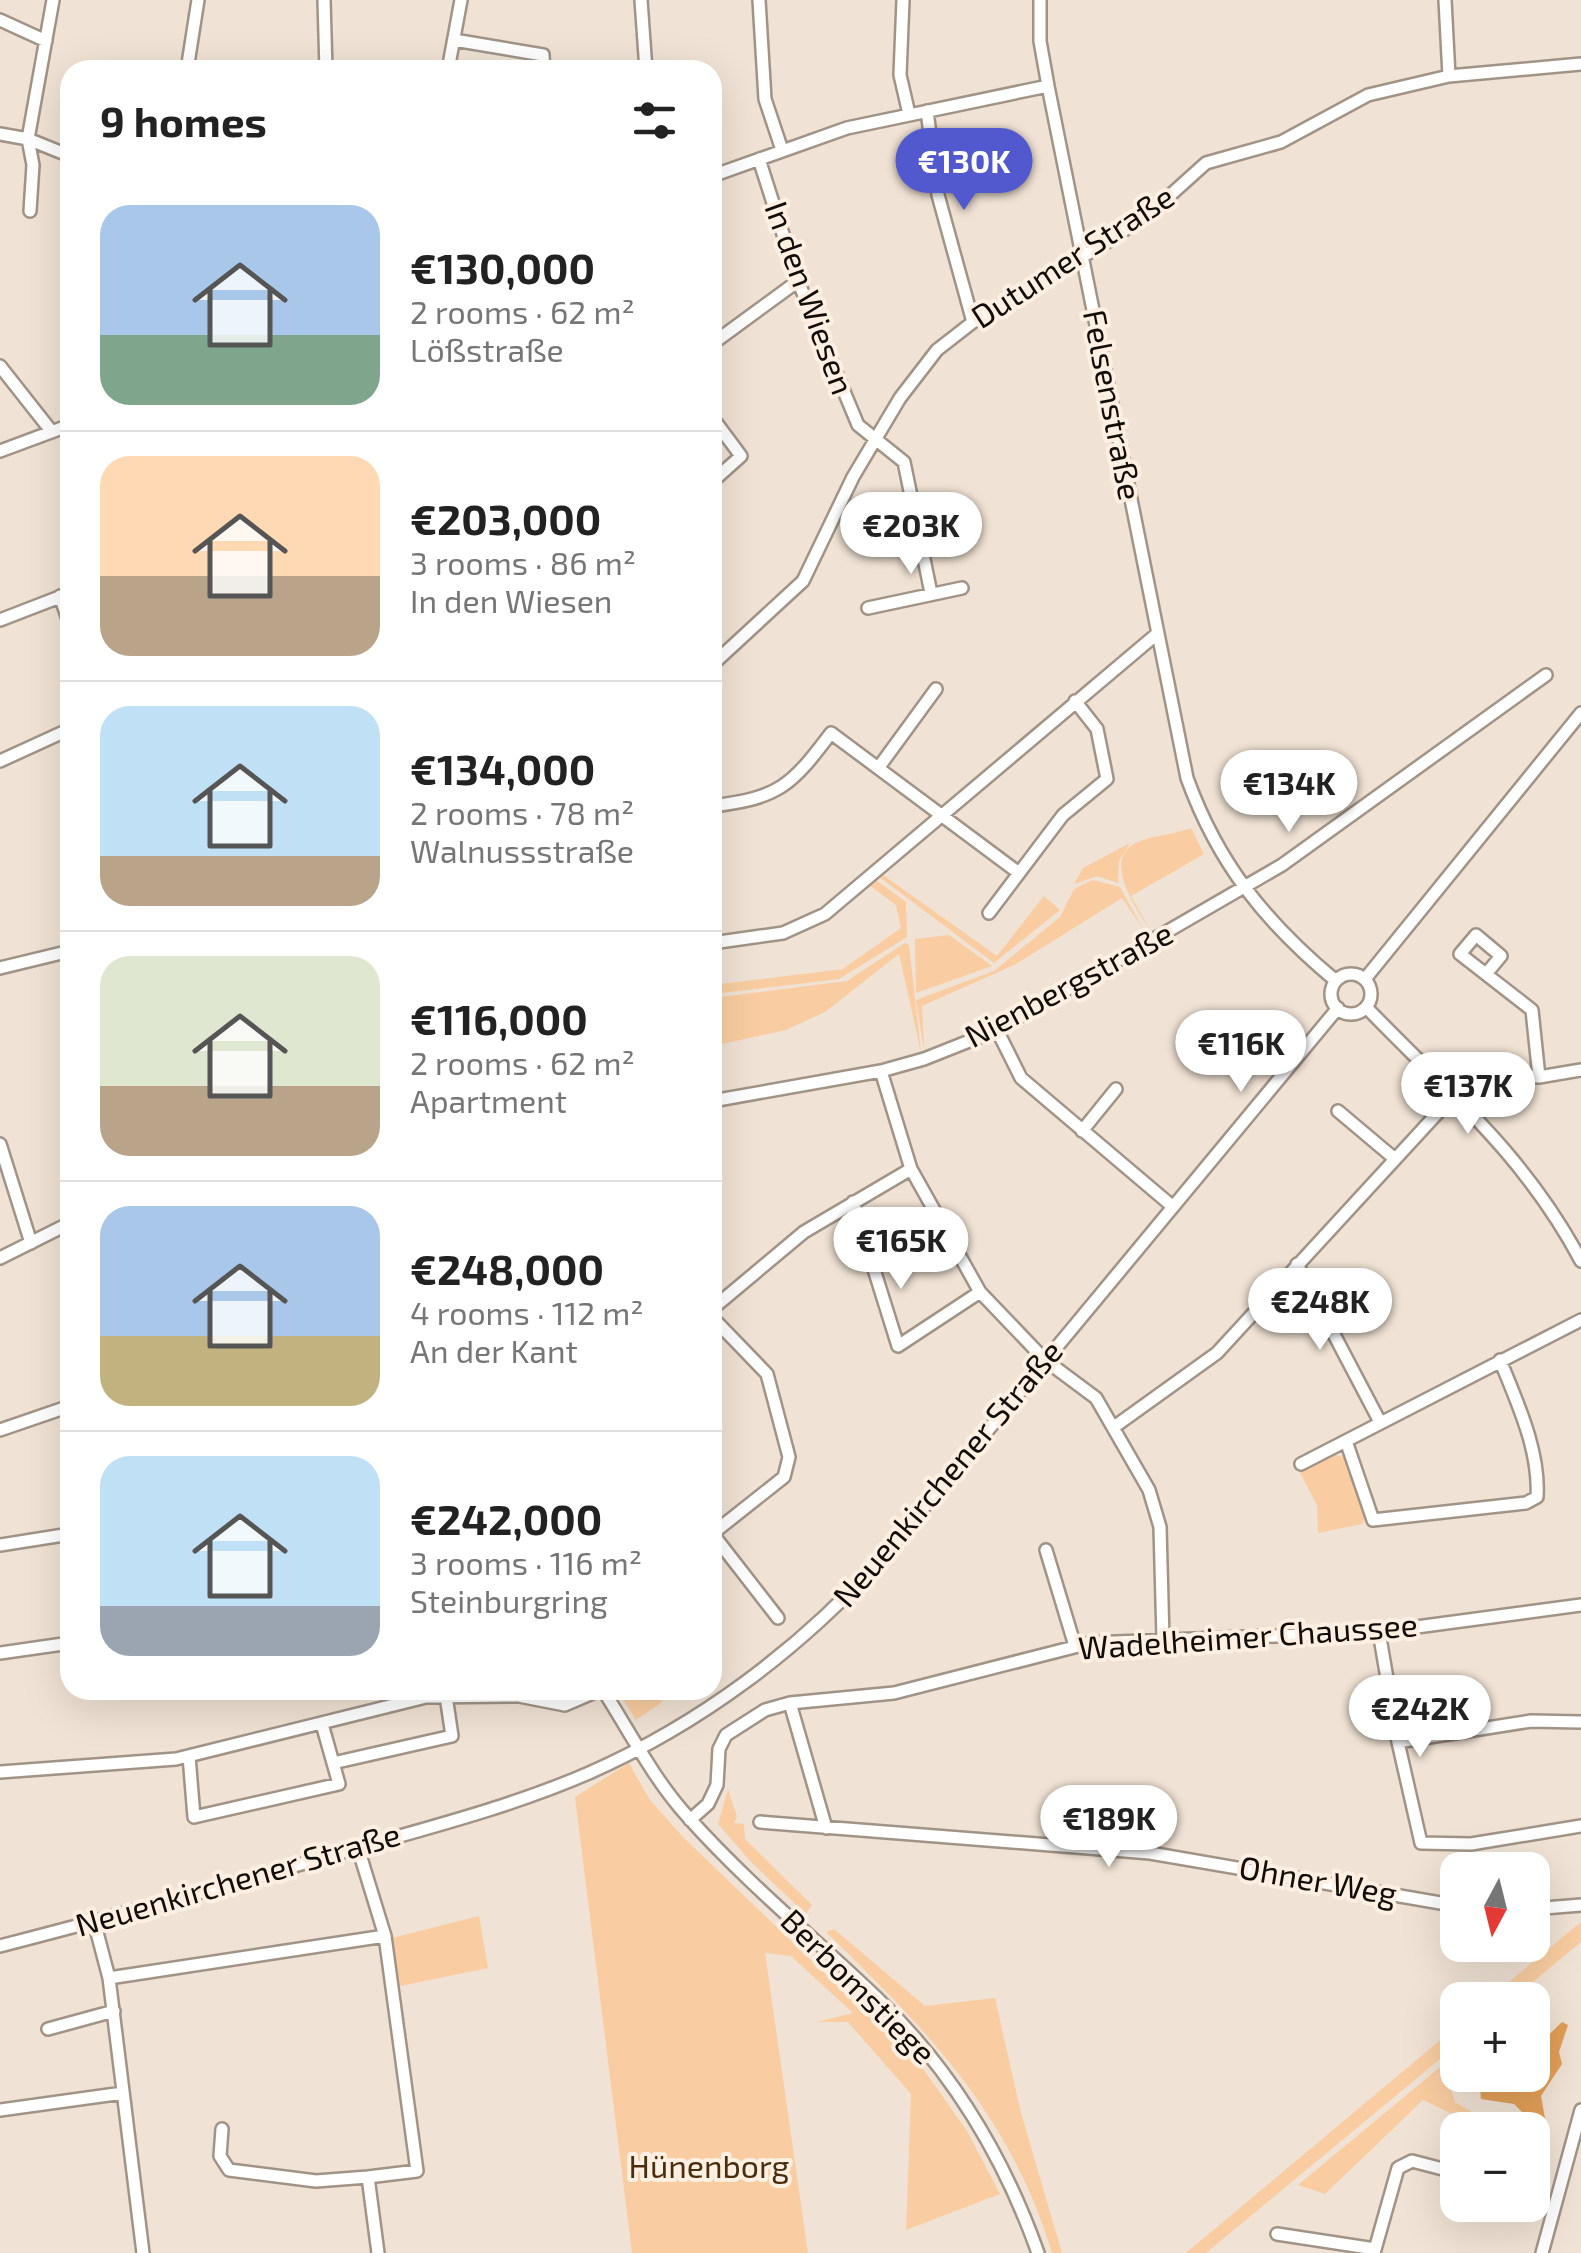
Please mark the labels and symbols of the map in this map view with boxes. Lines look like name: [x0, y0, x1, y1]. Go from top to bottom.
pin: €130K: [894, 128, 1034, 213]
street label: Dutumer Straße: [964, 176, 1180, 335]
street label: In den Wiesen: [758, 196, 863, 399]
street label: Felsenstraße: [1077, 306, 1151, 503]
pin: €203K: [841, 492, 981, 577]
pin: €134K: [1219, 750, 1359, 835]
street label: Nienbergstraße: [958, 912, 1178, 1054]
pin: €116K: [1171, 1010, 1311, 1095]
pin: €137K: [1398, 1052, 1538, 1137]
pin: €165K: [831, 1207, 971, 1292]
pin: €248K: [1250, 1268, 1390, 1353]
street label: Neuenkirchener Straße: [824, 1332, 1069, 1614]
street label: Wadelheimer Chaussee: [1077, 1604, 1419, 1666]
pin: €242K: [1350, 1675, 1490, 1760]
pin: €189K: [1039, 1785, 1179, 1870]
street label: Neuenkirchener Straße: [71, 1813, 404, 1943]
street label: Ohner Weg: [1237, 1846, 1400, 1912]
north arrow: [1440, 1852, 1550, 1962]
street label: Berbomstiege: [774, 1900, 945, 2071]
park label: Hünenborg: [629, 2146, 790, 2184]

